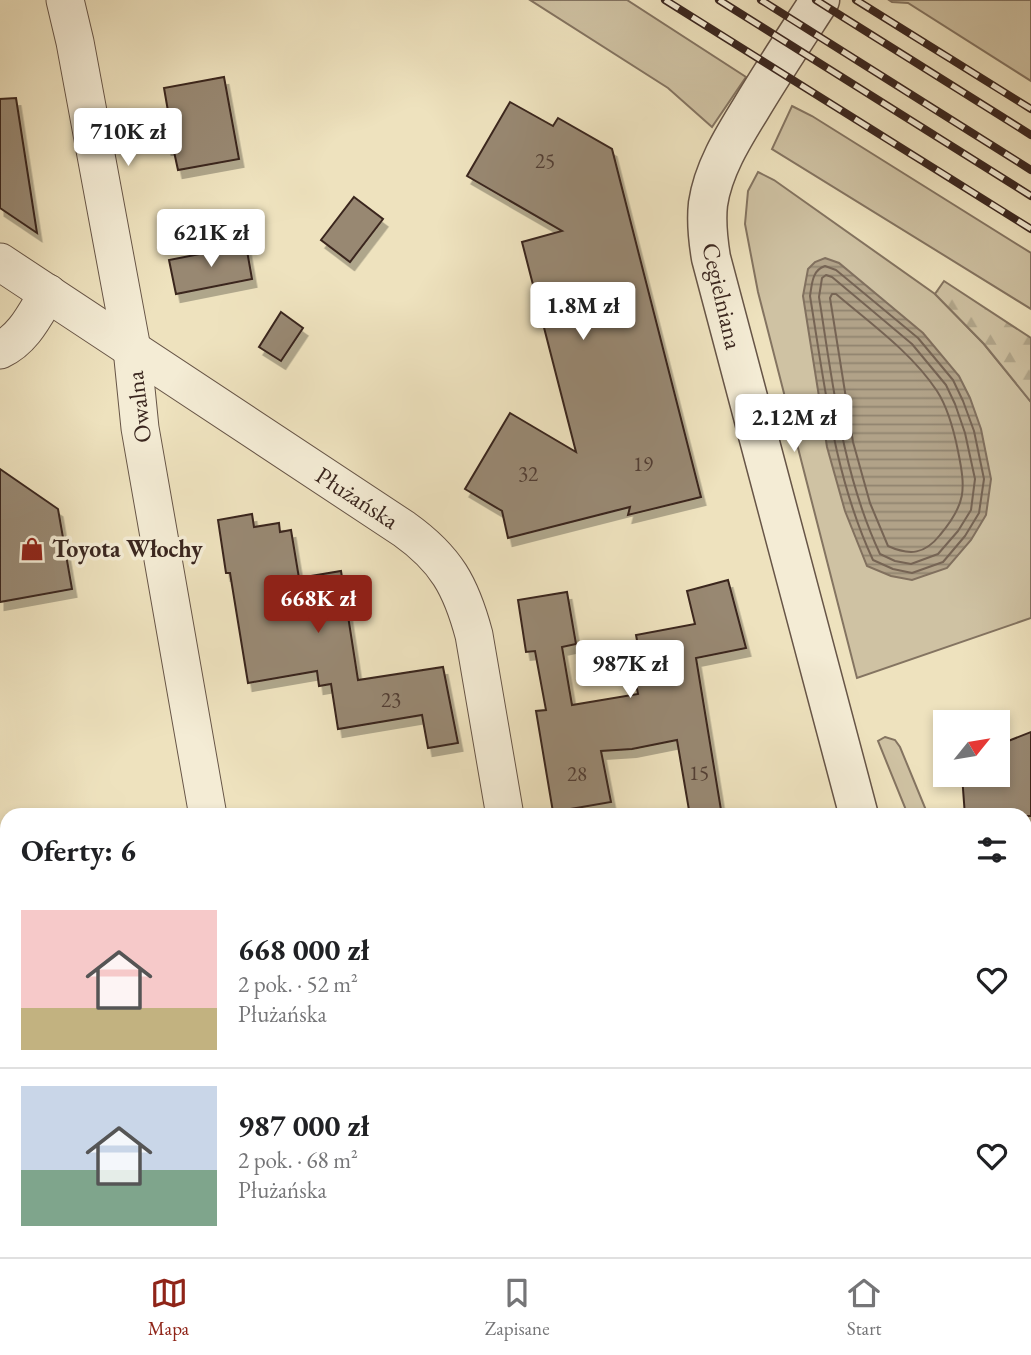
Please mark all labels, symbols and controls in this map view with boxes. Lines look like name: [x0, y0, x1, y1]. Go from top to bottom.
pin: 710K zł: [63, 108, 193, 168]
text: 710K zł: [90, 116, 166, 146]
house number: 25: [535, 147, 555, 174]
pin: 621K zł: [146, 210, 276, 269]
text: 621K zł: [173, 217, 249, 247]
street label: Cegielniana: [695, 240, 750, 353]
pin: 1.8M zł: [518, 282, 648, 342]
text: 1.8M zł: [546, 290, 620, 320]
street label: Owalna: [119, 369, 158, 445]
pin: 2.12M zł: [722, 394, 866, 454]
text: 2.12M zł: [751, 402, 837, 432]
house number: 19: [633, 450, 653, 477]
street label: Płużańska: [310, 459, 405, 536]
house number: 32: [518, 460, 538, 487]
place label: Toyota Włochy: [52, 533, 203, 565]
shop icon: Toyota Włochy: [18, 535, 46, 563]
pin: 668K zł: [253, 576, 383, 635]
text: 668K zł: [280, 583, 356, 613]
pin: 987K zł: [565, 640, 695, 700]
text: 987K zł: [592, 648, 668, 678]
house number: 23: [381, 686, 401, 713]
north arrow: [933, 710, 1010, 788]
map controls: [933, 710, 1010, 787]
house number: 15: [689, 759, 709, 786]
house number: 28: [567, 760, 587, 787]
text: Oferty: 6: [21, 831, 136, 870]
icon: filters: [973, 831, 1011, 869]
text: 668 000 zł: [238, 930, 369, 969]
icon: home: [77, 938, 161, 1022]
icon: heart: [973, 961, 1011, 999]
text: 2 pok. · 52 m²: [238, 969, 358, 999]
text: Płużańska: [238, 999, 327, 1029]
text: 987 000 zł: [238, 1106, 369, 1145]
icon: home: [77, 1114, 161, 1198]
icon: heart: [973, 1137, 1011, 1175]
text: 2 pok. · 68 m²: [238, 1145, 358, 1175]
text: Płużańska: [238, 1175, 327, 1205]
tab: Mapa: [148, 1274, 189, 1341]
tab: Zapisane: [485, 1274, 550, 1341]
tab: Start: [845, 1274, 883, 1341]

